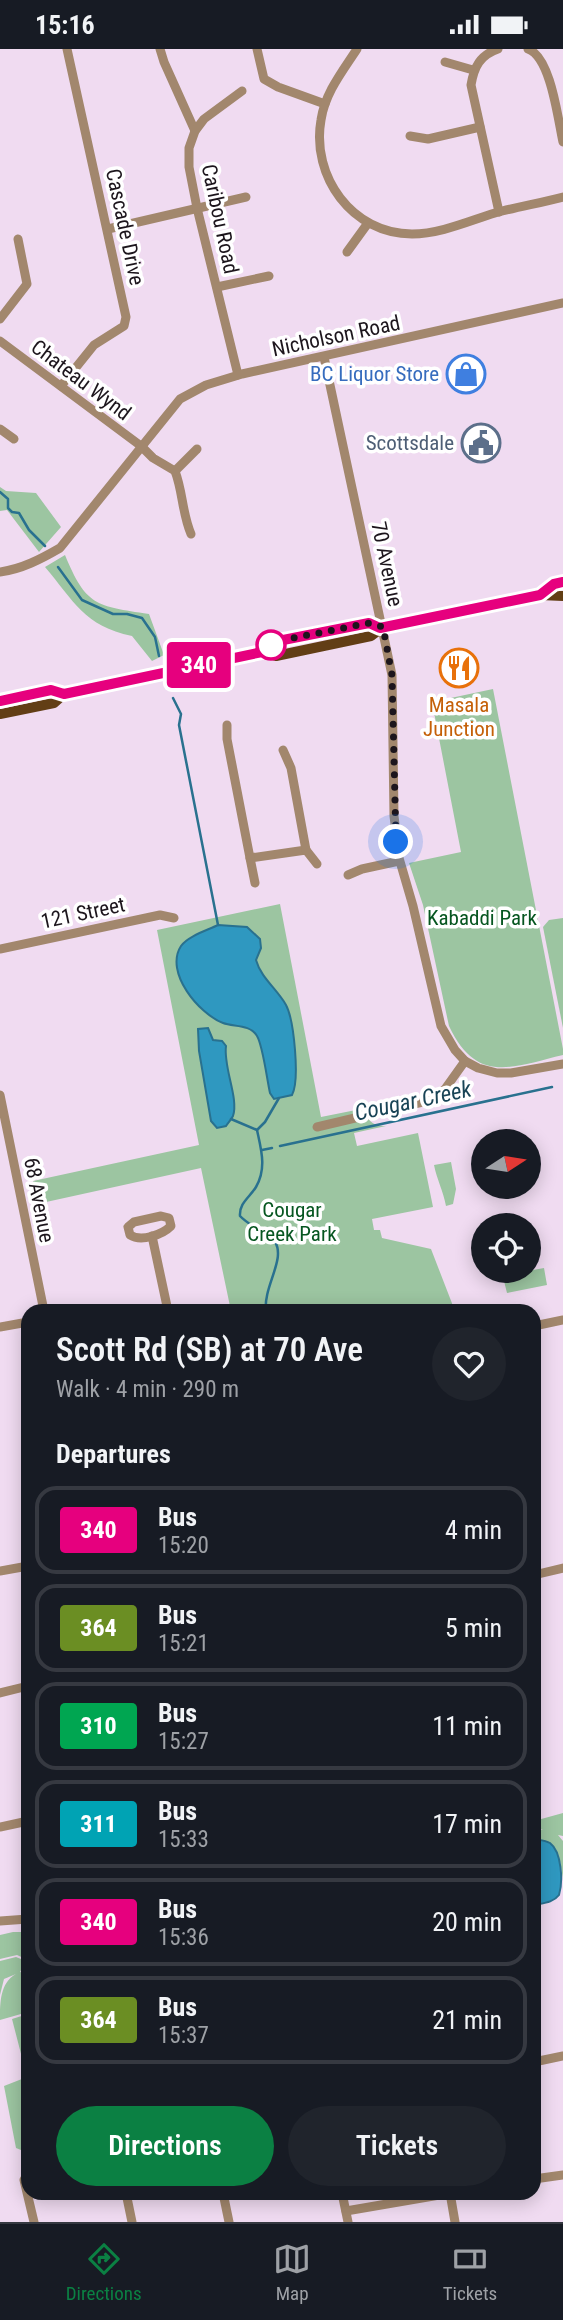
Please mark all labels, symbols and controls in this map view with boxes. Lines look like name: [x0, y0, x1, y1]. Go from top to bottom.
text: 15:16: [35, 10, 95, 40]
street label: Caribou Road: [197, 162, 243, 276]
street label: Cascade Drive: [101, 167, 149, 287]
street label: Nicholson Road: [270, 311, 402, 361]
street label: Chateau Wynd: [26, 335, 136, 425]
shop icon: BC Liquor Store: [445, 353, 487, 395]
place label: BC Liquor Store: [310, 362, 439, 386]
public building icon: Scottsdale: [460, 422, 502, 464]
place label: Scottsdale: [366, 431, 454, 455]
street label: 70 Avenue: [366, 519, 408, 609]
unlabelled marker: [256, 630, 286, 660]
line badge: 340: [159, 642, 239, 688]
restaurant icon: Masala Junction: [438, 647, 480, 689]
text: 340: [181, 651, 217, 679]
place label: Masala Junction: [423, 693, 495, 741]
your location: [378, 824, 413, 859]
street label: 121 Street: [39, 892, 127, 934]
park label: Kabaddi Park: [427, 906, 537, 930]
water label: Cougar Creek: [352, 1075, 475, 1127]
north arrow: [471, 1129, 541, 1199]
map controls: [471, 1129, 541, 1283]
street label: 68 Avenue: [19, 1155, 59, 1245]
park label: Cougar Creek Park: [247, 1198, 337, 1246]
button: locate: [471, 1213, 541, 1283]
button: heart: [432, 1327, 506, 1401]
text: Scott Rd (SB) at 70 Ave: [56, 1330, 363, 1369]
text: Walk · 4 min · 290 m: [56, 1376, 239, 1403]
text: Departures: [56, 1439, 171, 1469]
text: Bus: [158, 1502, 197, 1532]
text: 4 min: [445, 1515, 502, 1545]
text: 340: [80, 1516, 117, 1544]
text: 15:20: [158, 1532, 209, 1559]
text: Bus: [158, 1600, 197, 1630]
text: 5 min: [445, 1613, 502, 1643]
text: 364: [80, 1614, 117, 1642]
text: 15:21: [158, 1630, 209, 1657]
text: Bus: [158, 1698, 197, 1728]
text: 11 min: [432, 1711, 502, 1741]
text: 310: [80, 1712, 117, 1740]
text: 15:27: [158, 1728, 209, 1755]
text: Bus: [158, 1796, 197, 1826]
text: 17 min: [432, 1809, 502, 1839]
text: 311: [80, 1810, 117, 1838]
text: 15:33: [158, 1826, 209, 1853]
text: Bus: [158, 1894, 197, 1924]
text: 20 min: [432, 1907, 502, 1937]
text: 340: [80, 1908, 117, 1936]
text: 15:36: [158, 1924, 209, 1951]
text: Bus: [158, 1992, 197, 2022]
text: 21 min: [432, 2005, 502, 2035]
text: 364: [80, 2006, 117, 2034]
text: 15:37: [158, 2022, 209, 2049]
button: Directions: [56, 2106, 274, 2186]
button: Tickets: [288, 2106, 506, 2186]
tab: Directions: [66, 2240, 142, 2305]
tab: Map: [273, 2240, 311, 2305]
tab: Tickets: [443, 2240, 497, 2305]

